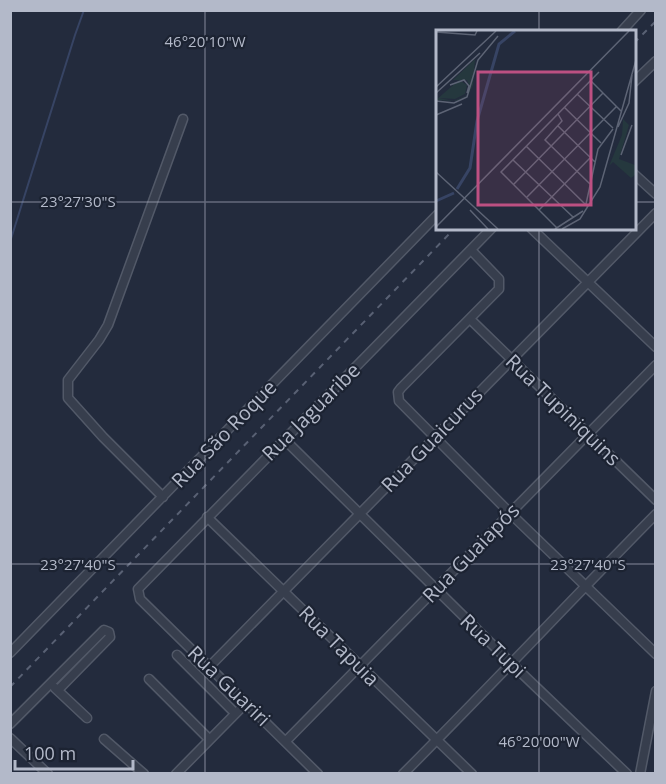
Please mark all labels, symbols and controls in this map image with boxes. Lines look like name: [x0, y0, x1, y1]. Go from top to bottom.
inset map: [436, 30, 636, 230]
text: 46°20'10"W: [165, 31, 246, 51]
text: 23°27'30"S: [40, 191, 116, 211]
street label: Rua Tupiniquins: [500, 348, 627, 472]
street label: Rua Jaguaribe: [256, 357, 366, 467]
street label: Rua São Roque: [165, 374, 282, 494]
street label: Rua Guaicurus: [375, 381, 488, 498]
street label: Rua Guaiapós: [416, 497, 525, 608]
text: 23°27'40"S: [40, 554, 116, 574]
text: 23°27'40"S: [550, 554, 626, 574]
street label: Rua Tapuia: [293, 599, 386, 692]
street label: Rua Tupi: [455, 608, 532, 684]
street label: Rua Guariri: [182, 639, 277, 732]
text: 46°20'00"W: [499, 731, 580, 751]
scale bar: [15, 733, 134, 771]
text: 100 m: [24, 741, 76, 765]

